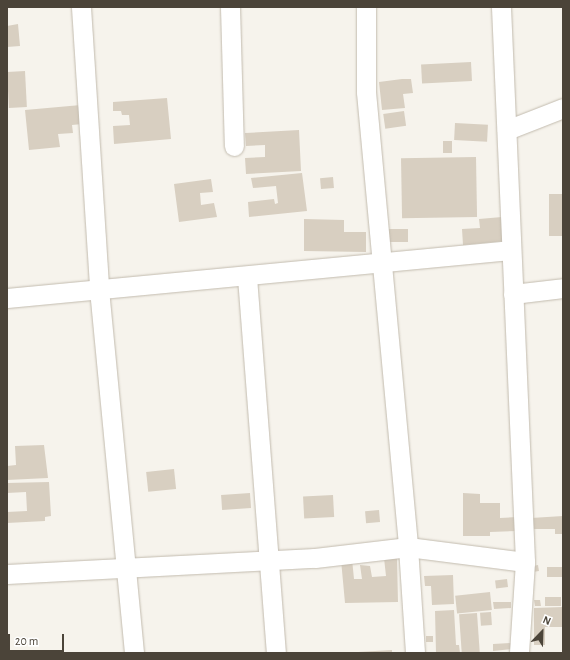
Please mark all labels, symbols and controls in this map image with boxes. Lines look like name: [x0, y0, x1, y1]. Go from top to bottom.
north arrow: [522, 612, 562, 652]
text: N: [541, 614, 553, 627]
scale bar: [10, 626, 66, 652]
text: 20 m: [15, 635, 38, 647]

